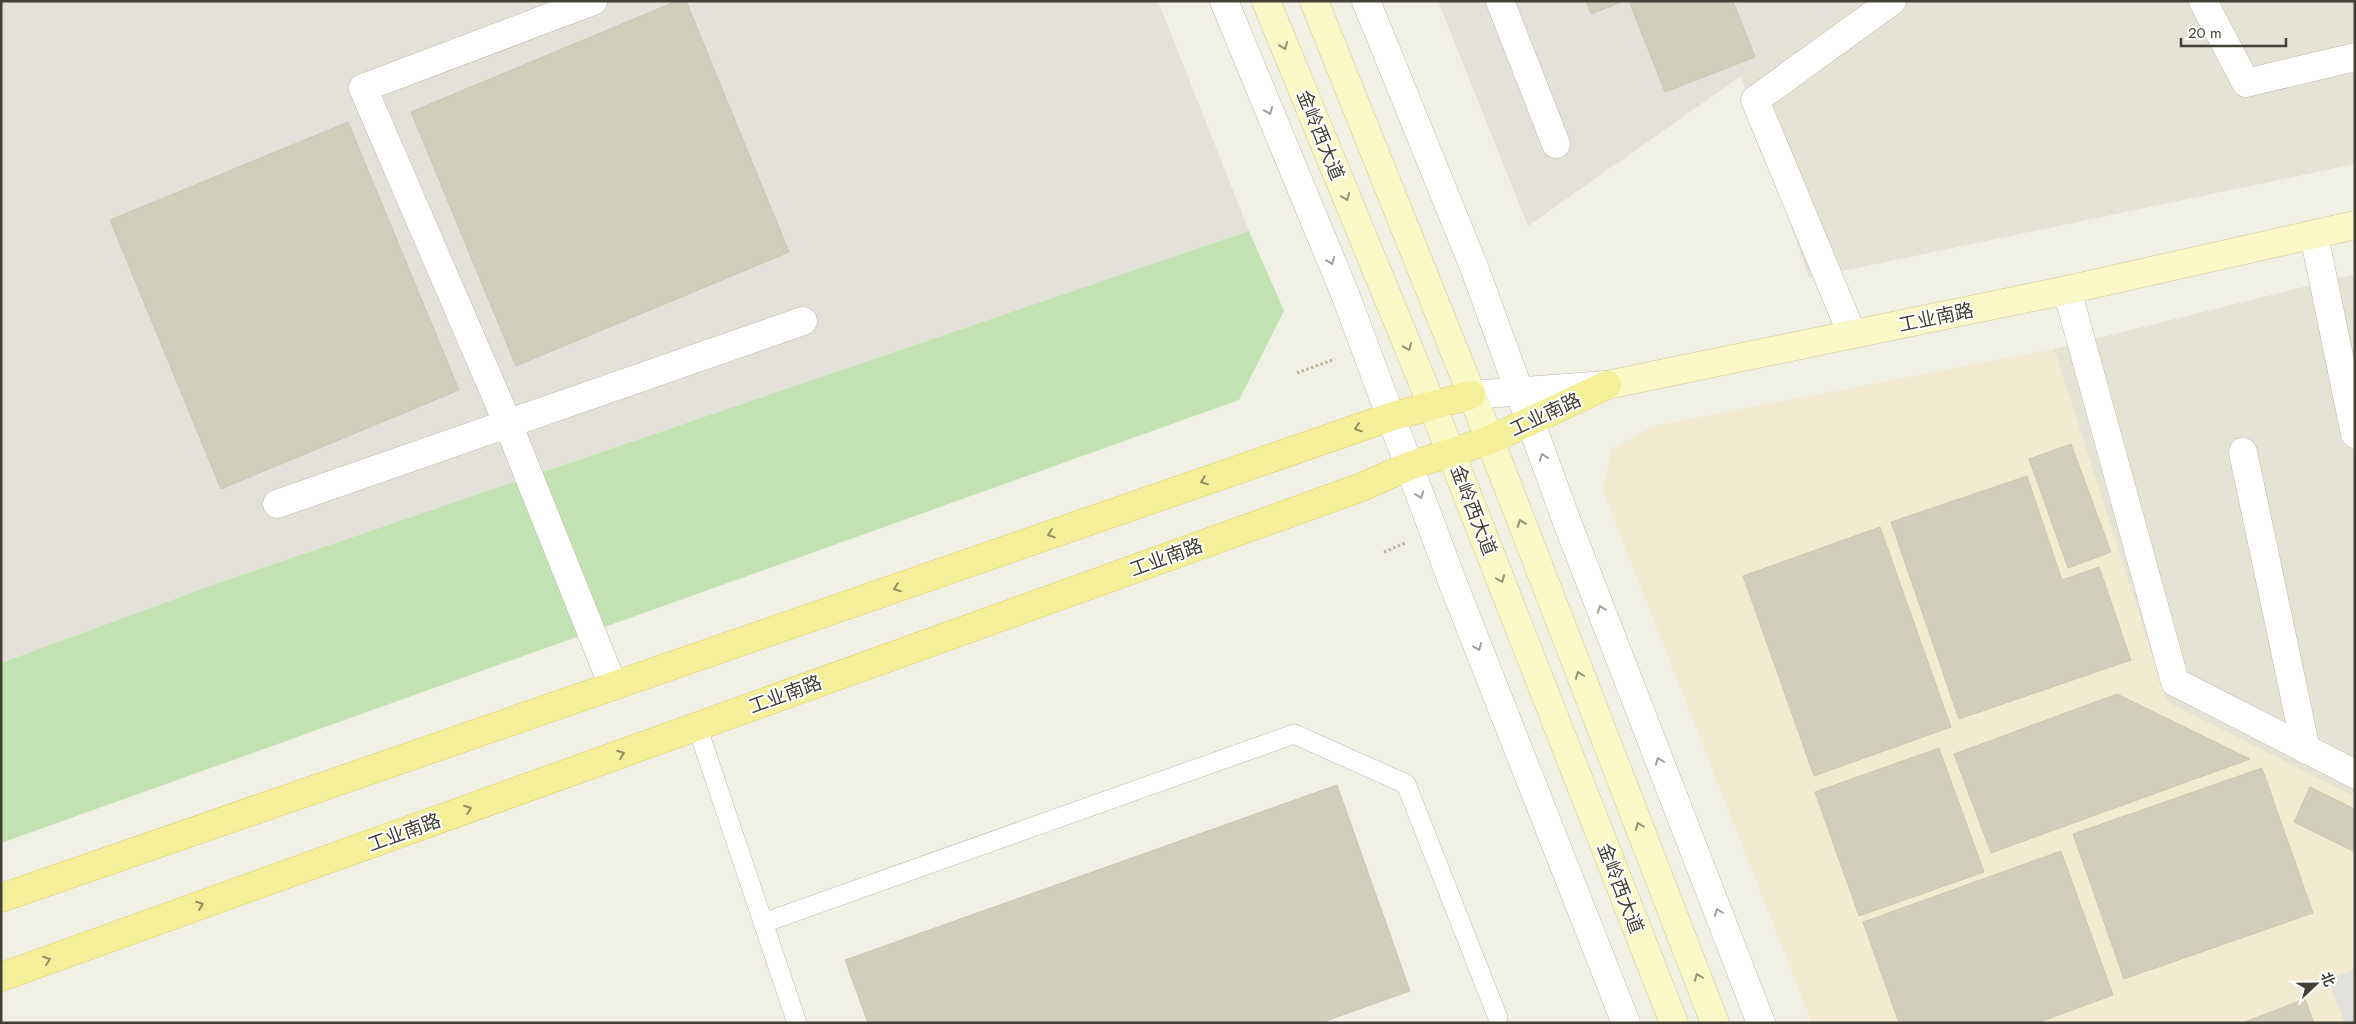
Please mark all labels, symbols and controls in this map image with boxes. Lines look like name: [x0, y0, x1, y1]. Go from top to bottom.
scale bar: [2181, 15, 2286, 47]
text: 20 m: [2188, 22, 2222, 44]
one-way arrow: [1278, 41, 1289, 50]
street label: 金岭西大道: [1290, 86, 1351, 184]
one-way arrow: [1263, 106, 1273, 115]
one-way arrow: [1340, 192, 1350, 200]
one-way arrow: [1325, 256, 1335, 265]
street label: 工业南路: [1896, 296, 1976, 339]
one-way arrow: [1402, 342, 1412, 351]
street label: 工业南路: [1505, 386, 1585, 443]
one-way arrow: [1354, 422, 1362, 432]
one-way arrow: [1539, 453, 1549, 462]
street label: 金岭西大道: [1444, 461, 1503, 559]
one-way arrow: [1200, 475, 1209, 485]
one-way arrow: [1413, 490, 1424, 499]
one-way arrow: [1517, 519, 1527, 528]
one-way arrow: [1047, 529, 1055, 539]
street label: 工业南路: [1126, 532, 1207, 583]
one-way arrow: [1494, 574, 1505, 583]
one-way arrow: [893, 582, 902, 592]
one-way arrow: [1596, 605, 1607, 614]
one-way arrow: [1471, 642, 1482, 651]
street label: 工业南路: [745, 669, 826, 720]
one-way arrow: [1575, 671, 1585, 679]
one-way arrow: [616, 749, 625, 759]
one-way arrow: [1655, 757, 1665, 765]
one-way arrow: [463, 804, 472, 814]
street label: 工业南路: [364, 807, 445, 858]
one-way arrow: [1634, 822, 1645, 831]
street label: 金岭西大道: [1591, 839, 1650, 937]
one-way arrow: [195, 901, 204, 911]
one-way arrow: [1714, 908, 1724, 917]
one-way arrow: [42, 956, 51, 966]
north arrow: [2291, 959, 2341, 1009]
text: 北: [2316, 969, 2340, 989]
one-way arrow: [1693, 973, 1704, 982]

